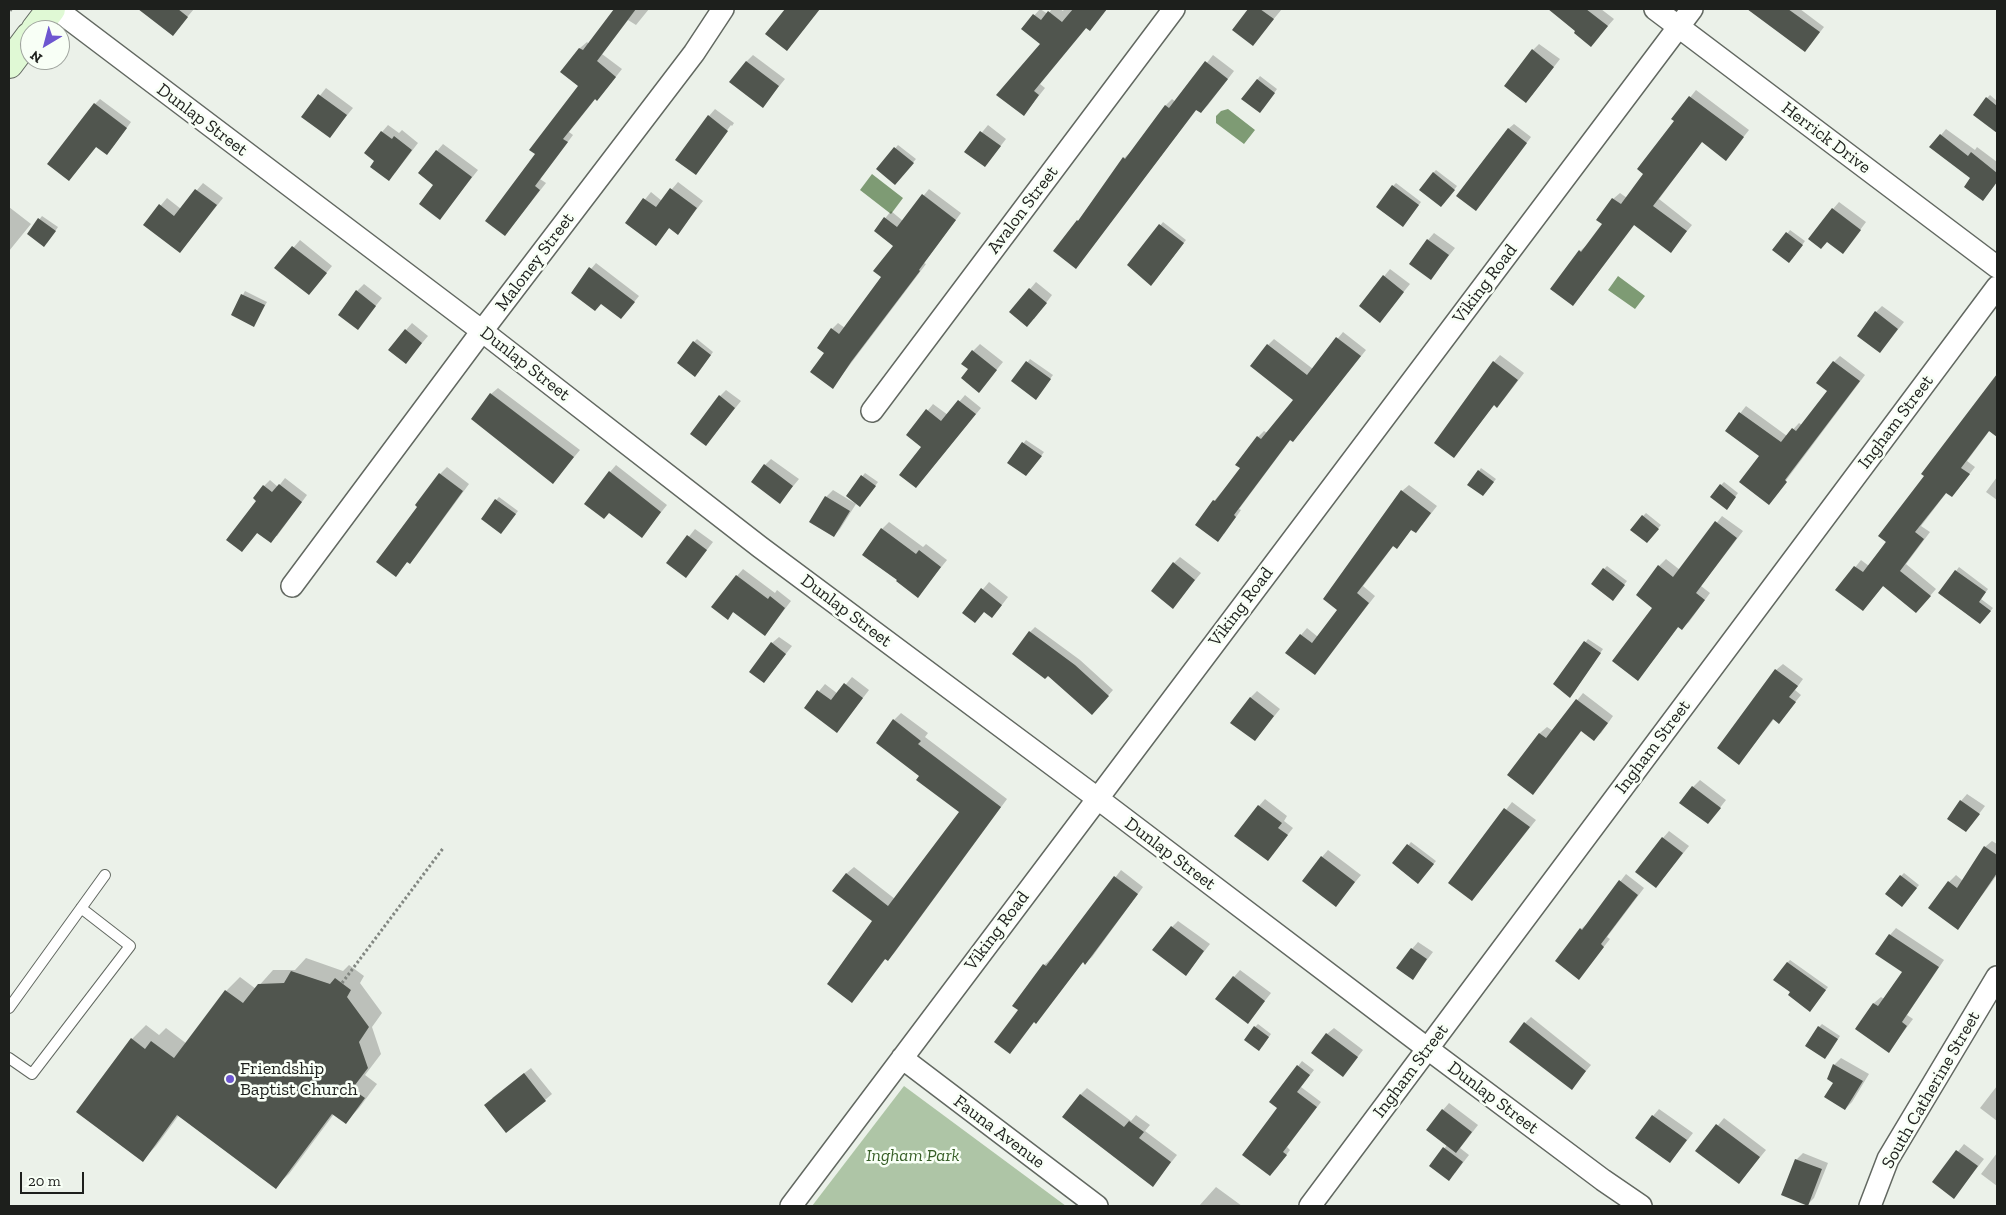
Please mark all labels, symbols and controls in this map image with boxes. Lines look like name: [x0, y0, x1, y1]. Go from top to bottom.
north arrow: [20, 20, 70, 70]
text: N: [27, 47, 46, 67]
street label: Dunlap Street: [152, 79, 252, 161]
street label: Herrick Drive: [1777, 97, 1875, 179]
street label: Avalon Street: [983, 162, 1063, 258]
street label: Maloney Street: [491, 209, 579, 315]
street label: Viking Road: [1448, 240, 1522, 328]
street label: Dunlap Street: [476, 322, 574, 406]
street label: Ingham Street: [1854, 371, 1938, 473]
street label: Viking Road: [1204, 563, 1278, 651]
street label: Dunlap Street: [796, 570, 896, 652]
street label: Ingham Street: [1611, 696, 1695, 798]
street label: Dunlap Street: [1120, 813, 1220, 895]
street label: Viking Road: [960, 887, 1034, 975]
street label: South Catherine Street: [1877, 1007, 1985, 1173]
street label: Ingham Street: [1369, 1020, 1453, 1122]
street label: Dunlap Street: [1443, 1057, 1543, 1139]
place label: Friendship Baptist Church: [240, 1058, 358, 1100]
marker: Friendship Baptist Church: [224, 1073, 236, 1085]
street label: Fauna Avenue: [949, 1091, 1049, 1173]
park label: Ingham Park: [866, 1145, 960, 1167]
scale bar: [22, 1162, 86, 1194]
text: 20 m: [28, 1172, 61, 1190]

